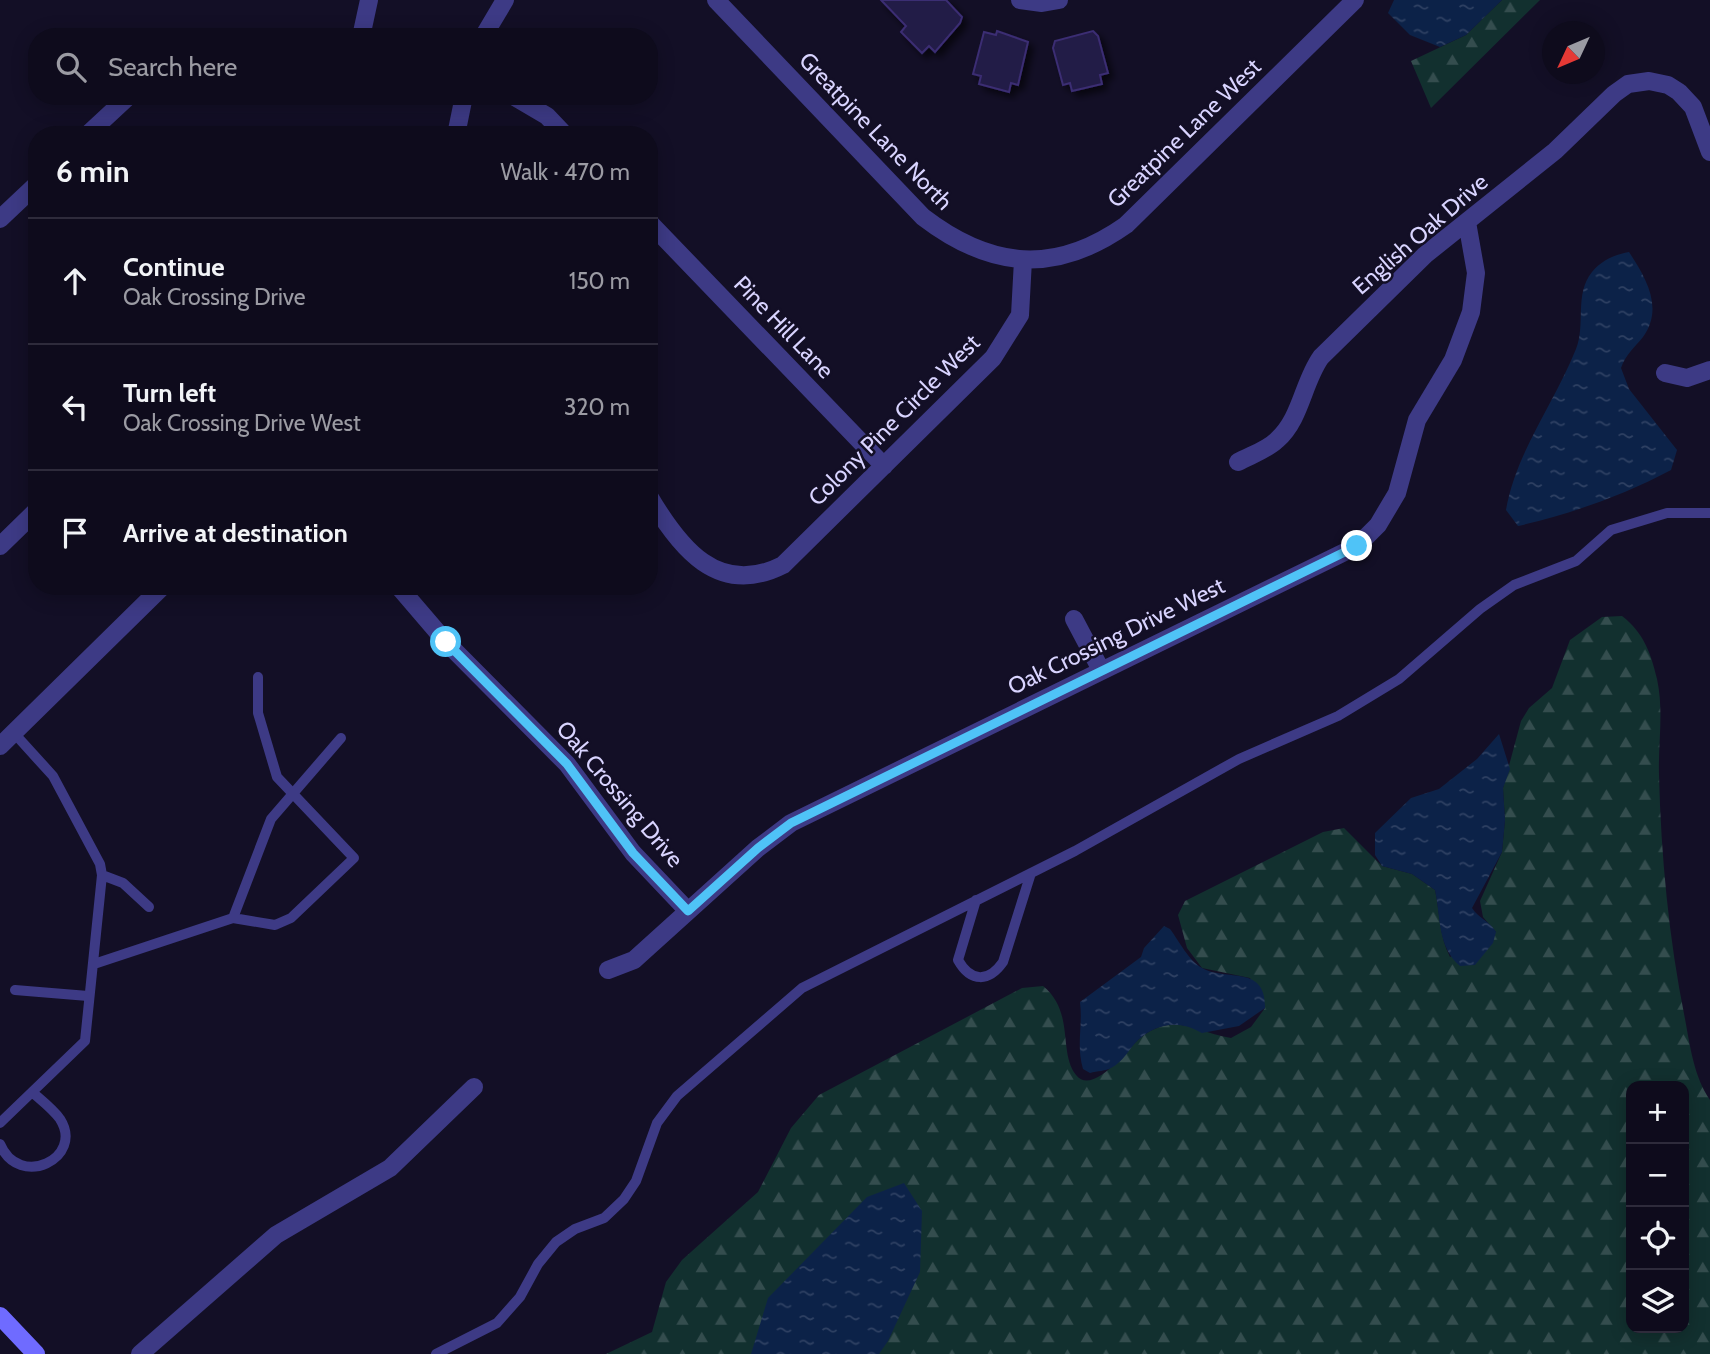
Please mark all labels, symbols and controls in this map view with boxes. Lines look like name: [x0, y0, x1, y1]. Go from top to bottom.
north arrow: [1542, 21, 1605, 84]
search box: [28, 28, 658, 105]
street label: Greatpine Lane North: [794, 46, 958, 216]
icon: search: [52, 48, 90, 86]
text: Search here: [108, 51, 237, 83]
street label: Greatpine Lane West: [1101, 52, 1267, 213]
text: 6 min: [56, 153, 129, 190]
text: Walk · 470 m: [501, 158, 630, 186]
street label: English Oak Drive: [1347, 168, 1493, 300]
text: Continue: [123, 251, 225, 283]
icon: ahead: [56, 262, 94, 300]
text: 150 m: [569, 267, 630, 295]
street label: Pine Hill Lane: [728, 270, 840, 384]
text: Oak Crossing Drive: [123, 283, 306, 311]
street label: Colony Pine Circle West: [802, 328, 986, 512]
text: Turn left: [123, 377, 216, 409]
icon: left: [56, 388, 94, 426]
text: 320 m: [564, 393, 630, 421]
text: Oak Crossing Drive West: [123, 409, 361, 437]
icon: arrive: [56, 514, 94, 552]
text: Arrive at destination: [123, 517, 348, 549]
route end: [1341, 530, 1372, 561]
street label: Oak Crossing Drive West: [1003, 571, 1229, 701]
route start: [430, 626, 461, 657]
street label: Oak Crossing Drive: [551, 715, 690, 873]
map controls: [1626, 1081, 1689, 1333]
button: +: [1626, 1081, 1689, 1144]
button: −: [1626, 1144, 1689, 1207]
button: locate: [1626, 1207, 1689, 1270]
button: layers: [1626, 1270, 1689, 1333]

